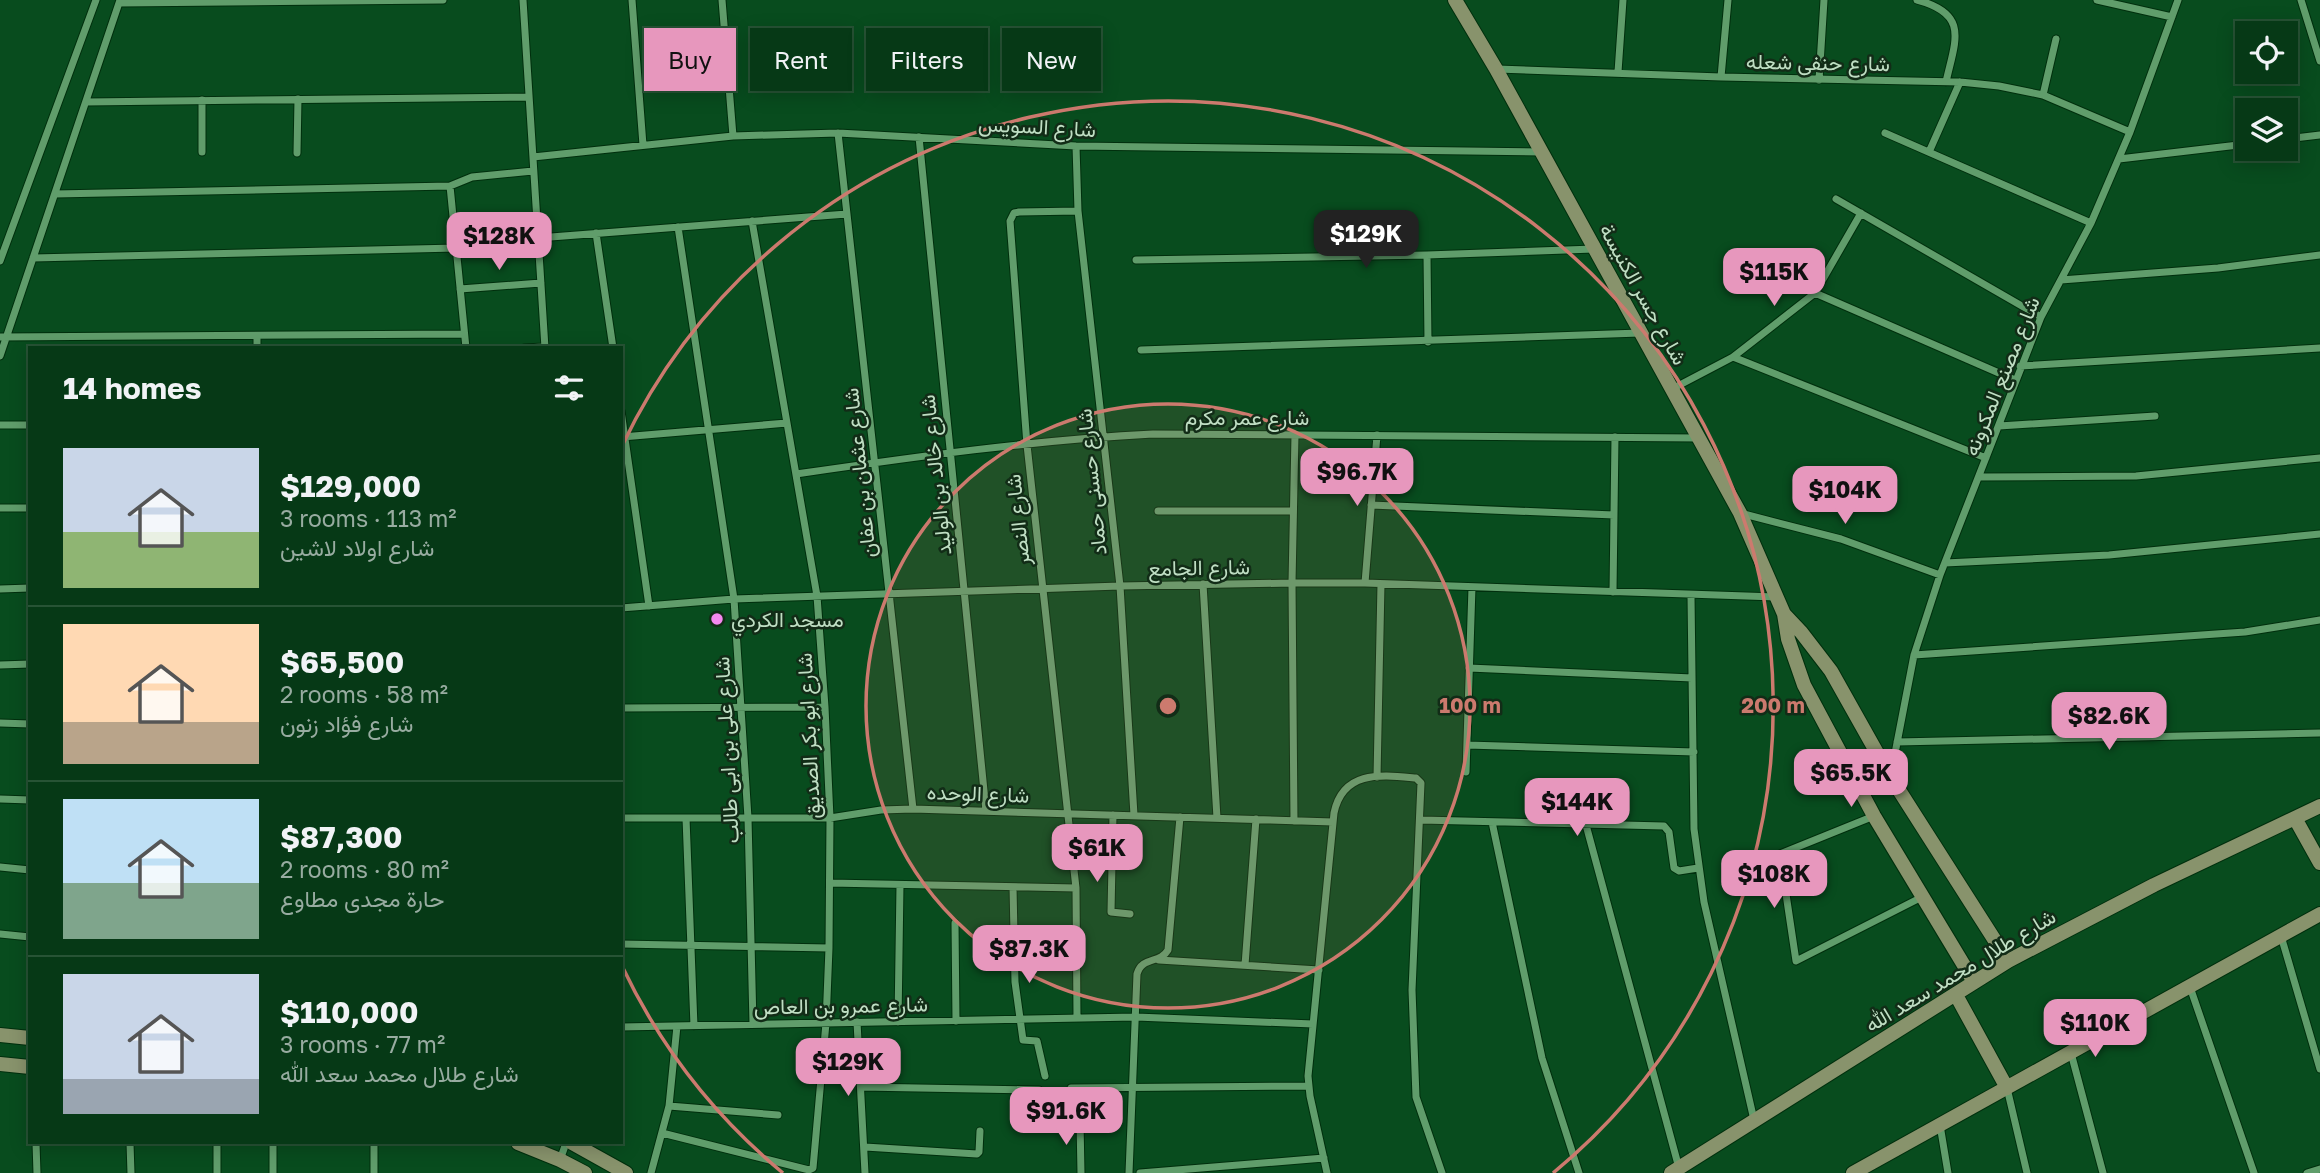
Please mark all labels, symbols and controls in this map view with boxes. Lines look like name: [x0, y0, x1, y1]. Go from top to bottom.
map controls: [2235, 21, 2298, 161]
button: locate: [2235, 21, 2298, 84]
chip: Buy: [644, 28, 736, 91]
chip: Rent: [750, 28, 852, 91]
chip: Filters: [866, 28, 988, 91]
chip: New: [1002, 28, 1101, 91]
street label: شارع حنفى شعله: [1746, 48, 1890, 78]
button: layers: [2235, 98, 2298, 161]
street label: شارع السويس: [977, 110, 1097, 144]
pin: $129K: [1317, 210, 1415, 270]
pin: $128K: [450, 212, 548, 272]
text: $129K: [1330, 219, 1402, 247]
street label: شارع جسر الكنيسة: [1593, 219, 1694, 370]
text: $128K: [463, 221, 535, 249]
pin: $115K: [1725, 248, 1823, 308]
text: $115K: [1739, 257, 1809, 285]
street label: شارع مصنع المكرونه: [1957, 293, 2047, 460]
icon: filters: [550, 369, 588, 407]
text: 14 homes: [63, 370, 202, 406]
street label: شارع عثمان بن عفان: [837, 387, 883, 559]
street label: شارع خالد بن الوليد: [914, 393, 958, 557]
street label: شارع عمر مكرم: [1185, 404, 1309, 432]
street label: شارع حسنى حماد: [1070, 407, 1114, 556]
pin: $96.7K: [1300, 448, 1414, 508]
text: $96.7K: [1316, 457, 1398, 485]
pin: $104K: [1796, 466, 1894, 526]
text: $129,000: [280, 468, 421, 504]
street label: شارع النصر: [999, 473, 1037, 568]
text: $104K: [1808, 475, 1882, 503]
icon: home: [119, 476, 203, 560]
text: 3 rooms · 113 m²: [280, 504, 457, 532]
text: شارع اولاد لاشين: [280, 533, 434, 561]
street label: شارع الجامع: [1148, 553, 1250, 583]
place label: مسجد الكردي: [731, 606, 844, 637]
marker: مسجد الكردي: [709, 611, 725, 627]
text: $65,500: [280, 644, 404, 680]
icon: home: [119, 652, 203, 736]
street label: شارع ابو بكر الصديق: [791, 652, 827, 820]
street label: شارع على بن ابى طالب: [708, 656, 746, 844]
text: 2 rooms · 58 m²: [280, 680, 448, 708]
text: 100 m: [1439, 692, 1501, 718]
text: 200 m: [1741, 692, 1805, 718]
pin: $82.6K: [2052, 692, 2166, 752]
centre of rings: [1156, 694, 1180, 718]
text: $82.6K: [2068, 701, 2150, 729]
text: شارع فؤاد زنون: [280, 709, 414, 737]
pin: $65.5K: [1794, 750, 1908, 809]
text: $65.5K: [1810, 758, 1892, 786]
street label: شارع الوحده: [926, 778, 1030, 810]
pin: $144K: [1528, 778, 1626, 838]
text: $144K: [1541, 787, 1613, 815]
text: $87,300: [280, 819, 403, 855]
pin: $61K: [1056, 824, 1138, 884]
icon: home: [119, 827, 203, 911]
text: $61K: [1068, 833, 1126, 861]
pin: $108K: [1725, 850, 1823, 910]
text: 2 rooms · 80 m²: [280, 855, 449, 883]
text: $108K: [1737, 859, 1811, 887]
text: حارة مجدى مطاوع: [280, 884, 444, 912]
street label: شارع طلال محمد سعد الله: [1860, 903, 2061, 1039]
pin: $87.3K: [972, 926, 1086, 985]
text: $87.3K: [989, 934, 1069, 962]
street label: شارع عمرو بن العاص: [754, 990, 928, 1022]
text: $110,000: [280, 994, 419, 1030]
pin: $110K: [2046, 1000, 2144, 1059]
icon: home: [119, 1002, 203, 1086]
text: $110K: [2060, 1008, 2130, 1036]
text: 3 rooms · 77 m²: [280, 1030, 445, 1058]
pin: $129K: [799, 1038, 897, 1098]
text: $129K: [812, 1047, 884, 1075]
text: شارع طلال محمد سعد الله: [280, 1059, 519, 1087]
pin: $91.6K: [1009, 1088, 1123, 1147]
text: $91.6K: [1026, 1096, 1106, 1124]

